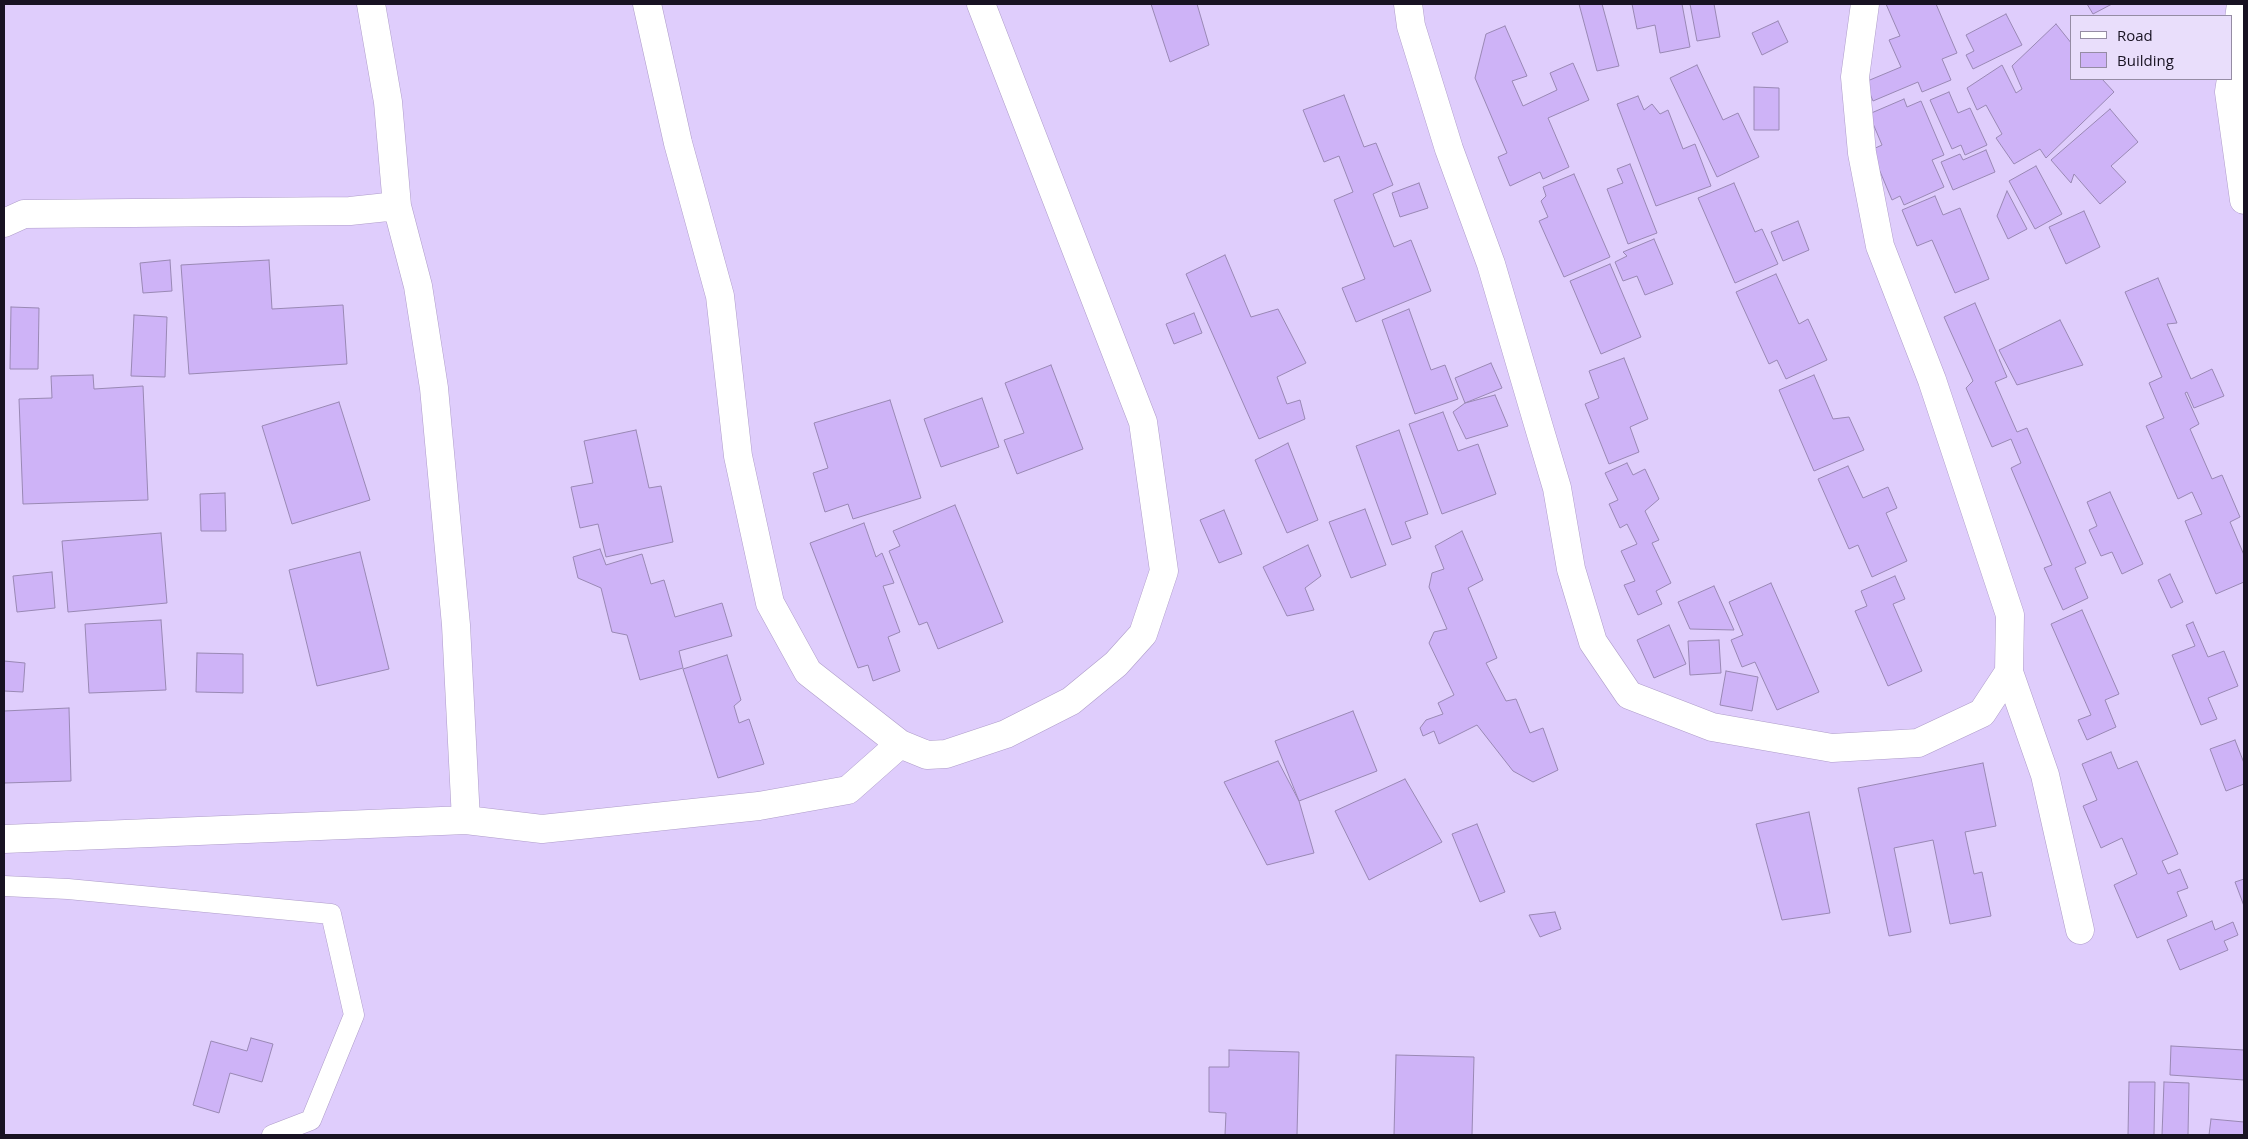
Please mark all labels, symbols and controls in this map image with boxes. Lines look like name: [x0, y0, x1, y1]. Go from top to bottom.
legend: [2070, 15, 2233, 80]
text: Road: [2117, 25, 2153, 45]
text: Building: [2117, 50, 2174, 70]

